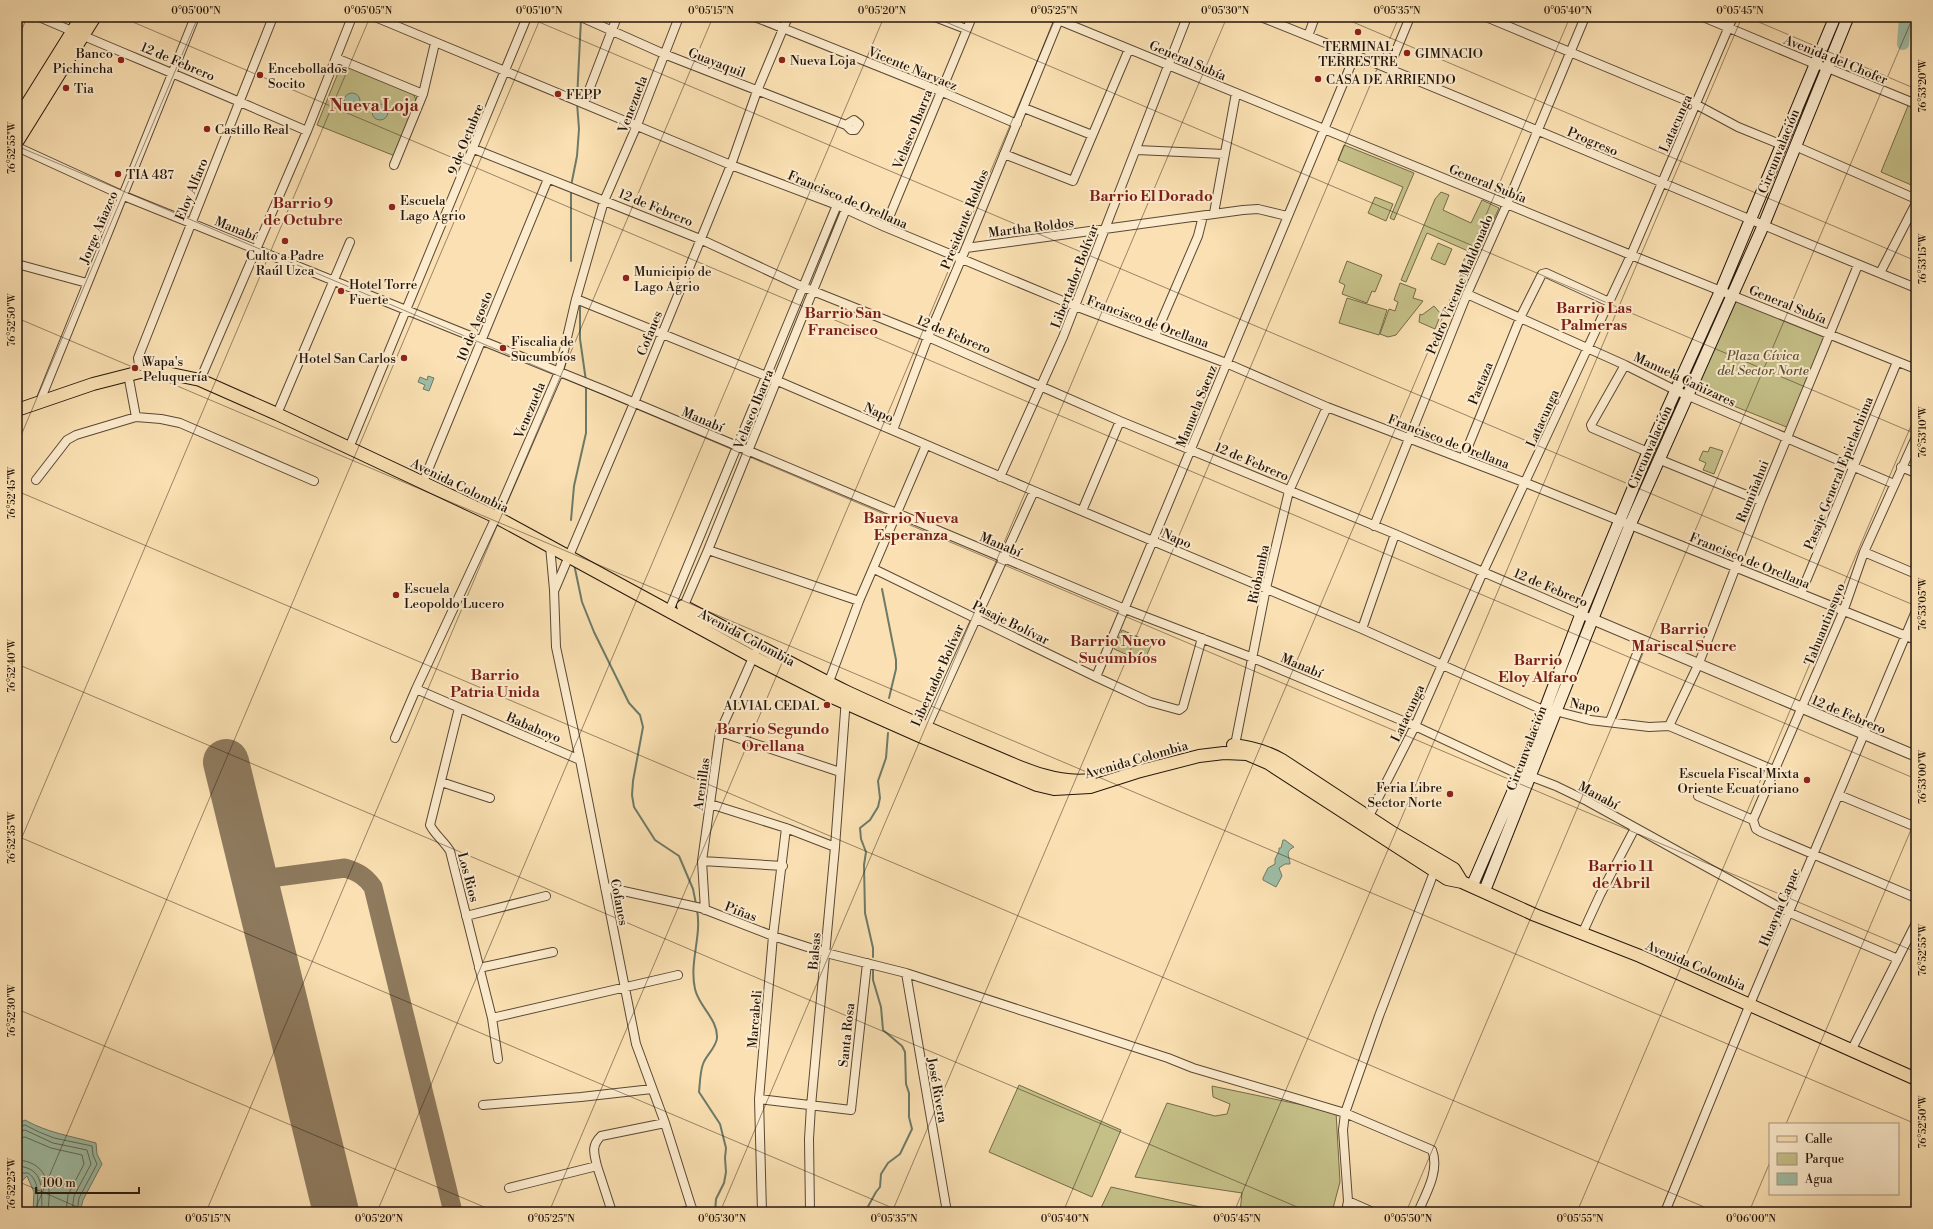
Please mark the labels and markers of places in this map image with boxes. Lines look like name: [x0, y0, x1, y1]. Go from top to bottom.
marker: TERMINAL TERRESTRE: [1353, 27, 1363, 37]
place label: TERMINAL TERRESTRE: [1318, 39, 1398, 70]
place label: Banco Pichincha: [53, 46, 113, 77]
place label: GIMNACIO: [1415, 46, 1483, 62]
marker: GIMNACIO: [1402, 48, 1412, 58]
place label: Nueva Loja: [790, 53, 856, 69]
marker: Banco Pichincha: [116, 55, 126, 65]
marker: Nueva Loja: [777, 55, 787, 65]
place label: Encebollados Socito: [268, 61, 348, 92]
marker: Encebollados Socito: [255, 70, 265, 80]
place label: CASA DE ARRIENDO: [1326, 72, 1456, 88]
marker: CASA DE ARRIENDO: [1313, 74, 1323, 84]
place label: Tia: [74, 81, 94, 97]
marker: Tia: [61, 83, 71, 93]
place label: FEPP: [566, 87, 601, 103]
marker: FEPP: [553, 89, 563, 99]
place label: Castillo Real: [215, 122, 289, 138]
marker: Castillo Real: [202, 124, 212, 134]
place label: TIA 487: [126, 167, 174, 183]
marker: TIA 487: [113, 169, 123, 179]
place label: Escuela Lago Agrio: [400, 193, 466, 224]
marker: Escuela Lago Agrio: [387, 202, 397, 212]
marker: Culto a Padre Raúl Uzca: [280, 236, 290, 246]
place label: Culto a Padre Raúl Uzca: [246, 248, 324, 279]
place label: Municipio de Lago Agrio: [634, 264, 712, 295]
marker: Municipio de Lago Agrio: [621, 273, 631, 283]
place label: Hotel Torre Fuerte: [349, 277, 418, 308]
marker: Hotel Torre Fuerte: [336, 286, 346, 296]
place label: Fiscalia de Sucumbíos: [511, 334, 576, 365]
marker: Fiscalia de Sucumbíos: [498, 343, 508, 353]
place label: Hotel San Carlos: [299, 351, 396, 367]
marker: Hotel San Carlos: [399, 353, 409, 363]
place label: Wapa's Peluquería: [142, 354, 208, 385]
marker: Wapa's Peluquería: [130, 363, 140, 373]
place label: Escuela Leopoldo Lucero: [404, 581, 504, 612]
marker: Escuela Leopoldo Lucero: [391, 590, 401, 600]
place label: ALVIAL CEDAL: [723, 698, 819, 714]
marker: ALVIAL CEDAL: [822, 700, 832, 710]
place label: Escuela Fiscal Mixta Oriente Ecuatoriano: [1678, 766, 1799, 797]
marker: Escuela Fiscal Mixta Oriente Ecuatoriano: [1802, 775, 1812, 785]
place label: Feria Libre Sector Norte: [1367, 780, 1442, 811]
marker: Feria Libre Sector Norte: [1445, 789, 1455, 799]

